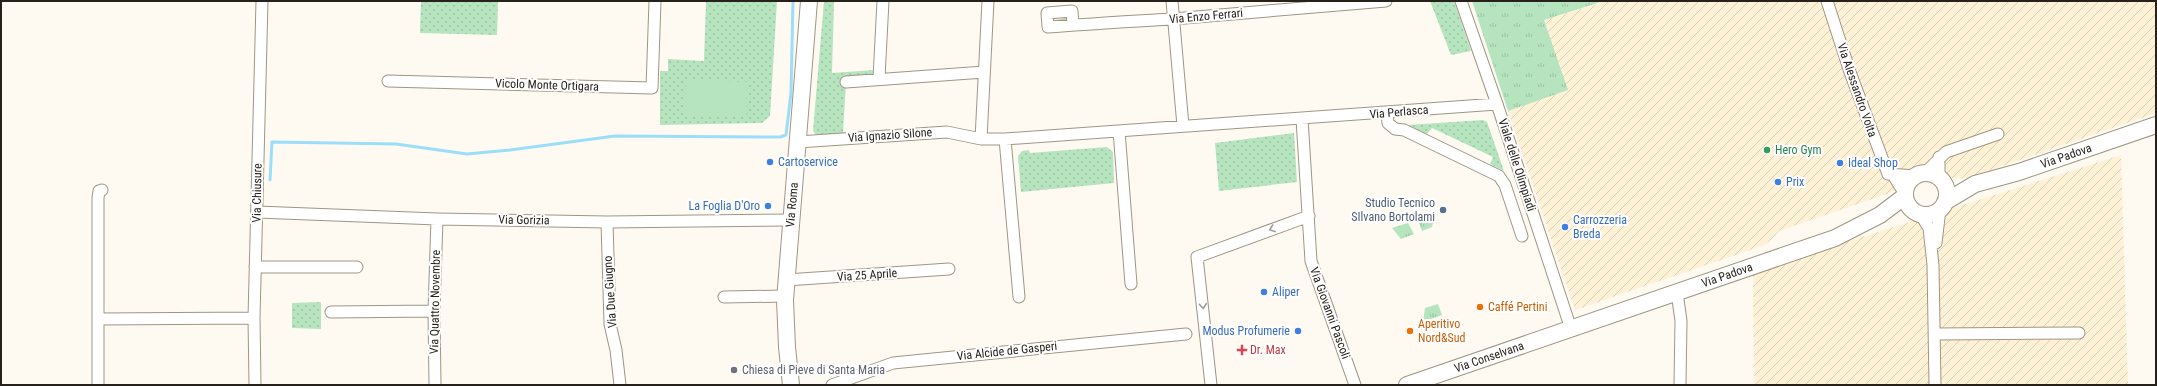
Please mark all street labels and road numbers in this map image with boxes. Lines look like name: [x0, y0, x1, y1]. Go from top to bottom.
street label: Via Enzo Ferrari: [1168, 6, 1244, 26]
street label: Via Alessandro Volta: [1834, 41, 1880, 139]
street label: Vicolo Monte Ortigara: [495, 76, 599, 94]
street label: Via Perlasca: [1369, 102, 1429, 122]
street label: Viale delle Olimpiadi: [1495, 117, 1539, 213]
street label: Via Ignazio Silone: [847, 125, 933, 145]
street label: Via Padova: [2039, 141, 2094, 171]
street label: Via Chiusure: [249, 163, 265, 223]
street label: Via Roma: [783, 182, 801, 228]
street label: Via Gorizia: [498, 213, 550, 227]
street label: Via Quattro Novembre: [427, 249, 443, 354]
street label: Via Due Giugno: [600, 255, 620, 329]
street label: Via Padova: [1700, 260, 1755, 290]
street label: Via Giovanni Pascoli: [1307, 265, 1353, 361]
street label: Via 25 Aprile: [836, 266, 898, 284]
street label: Via Conselvana: [1452, 338, 1526, 375]
street label: Via Alcide de Gasperi: [956, 339, 1058, 363]

